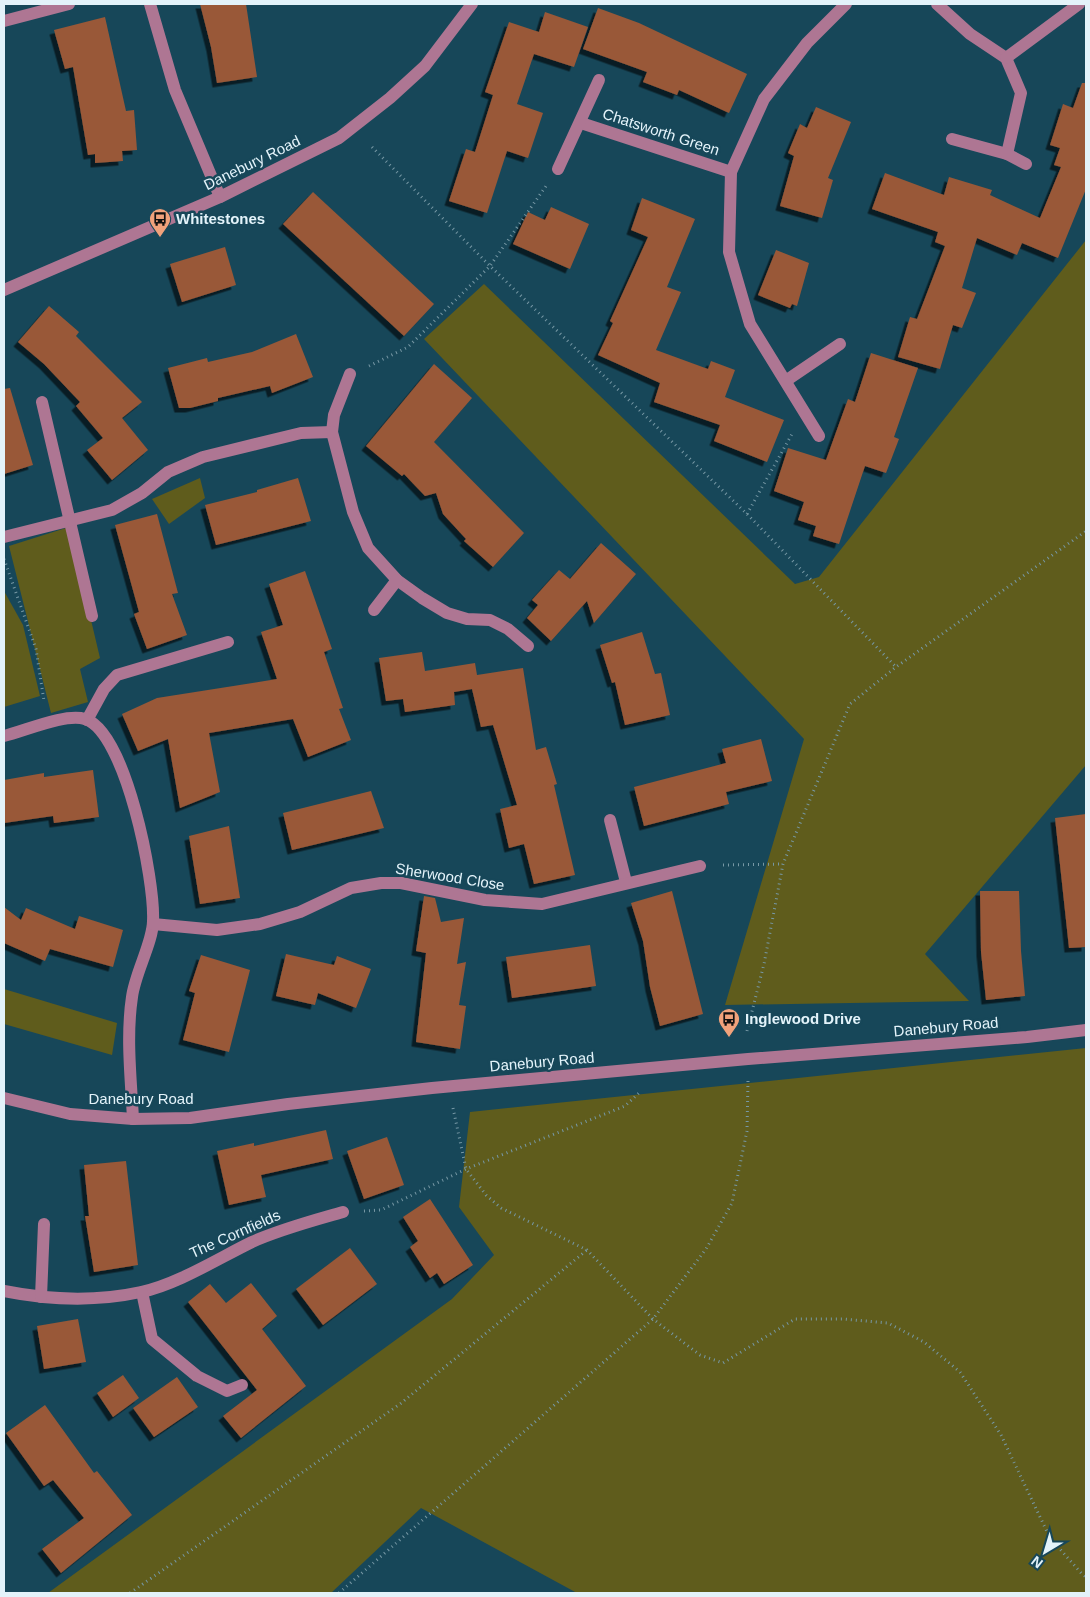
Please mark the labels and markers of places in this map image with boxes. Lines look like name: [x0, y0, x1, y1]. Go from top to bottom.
bus stop icon: Whitestones: [148, 207, 172, 238]
place label: Whitestones: [176, 210, 265, 227]
bus stop icon: Inglewood Drive: [717, 1007, 741, 1038]
place label: Inglewood Drive: [745, 1010, 861, 1027]

